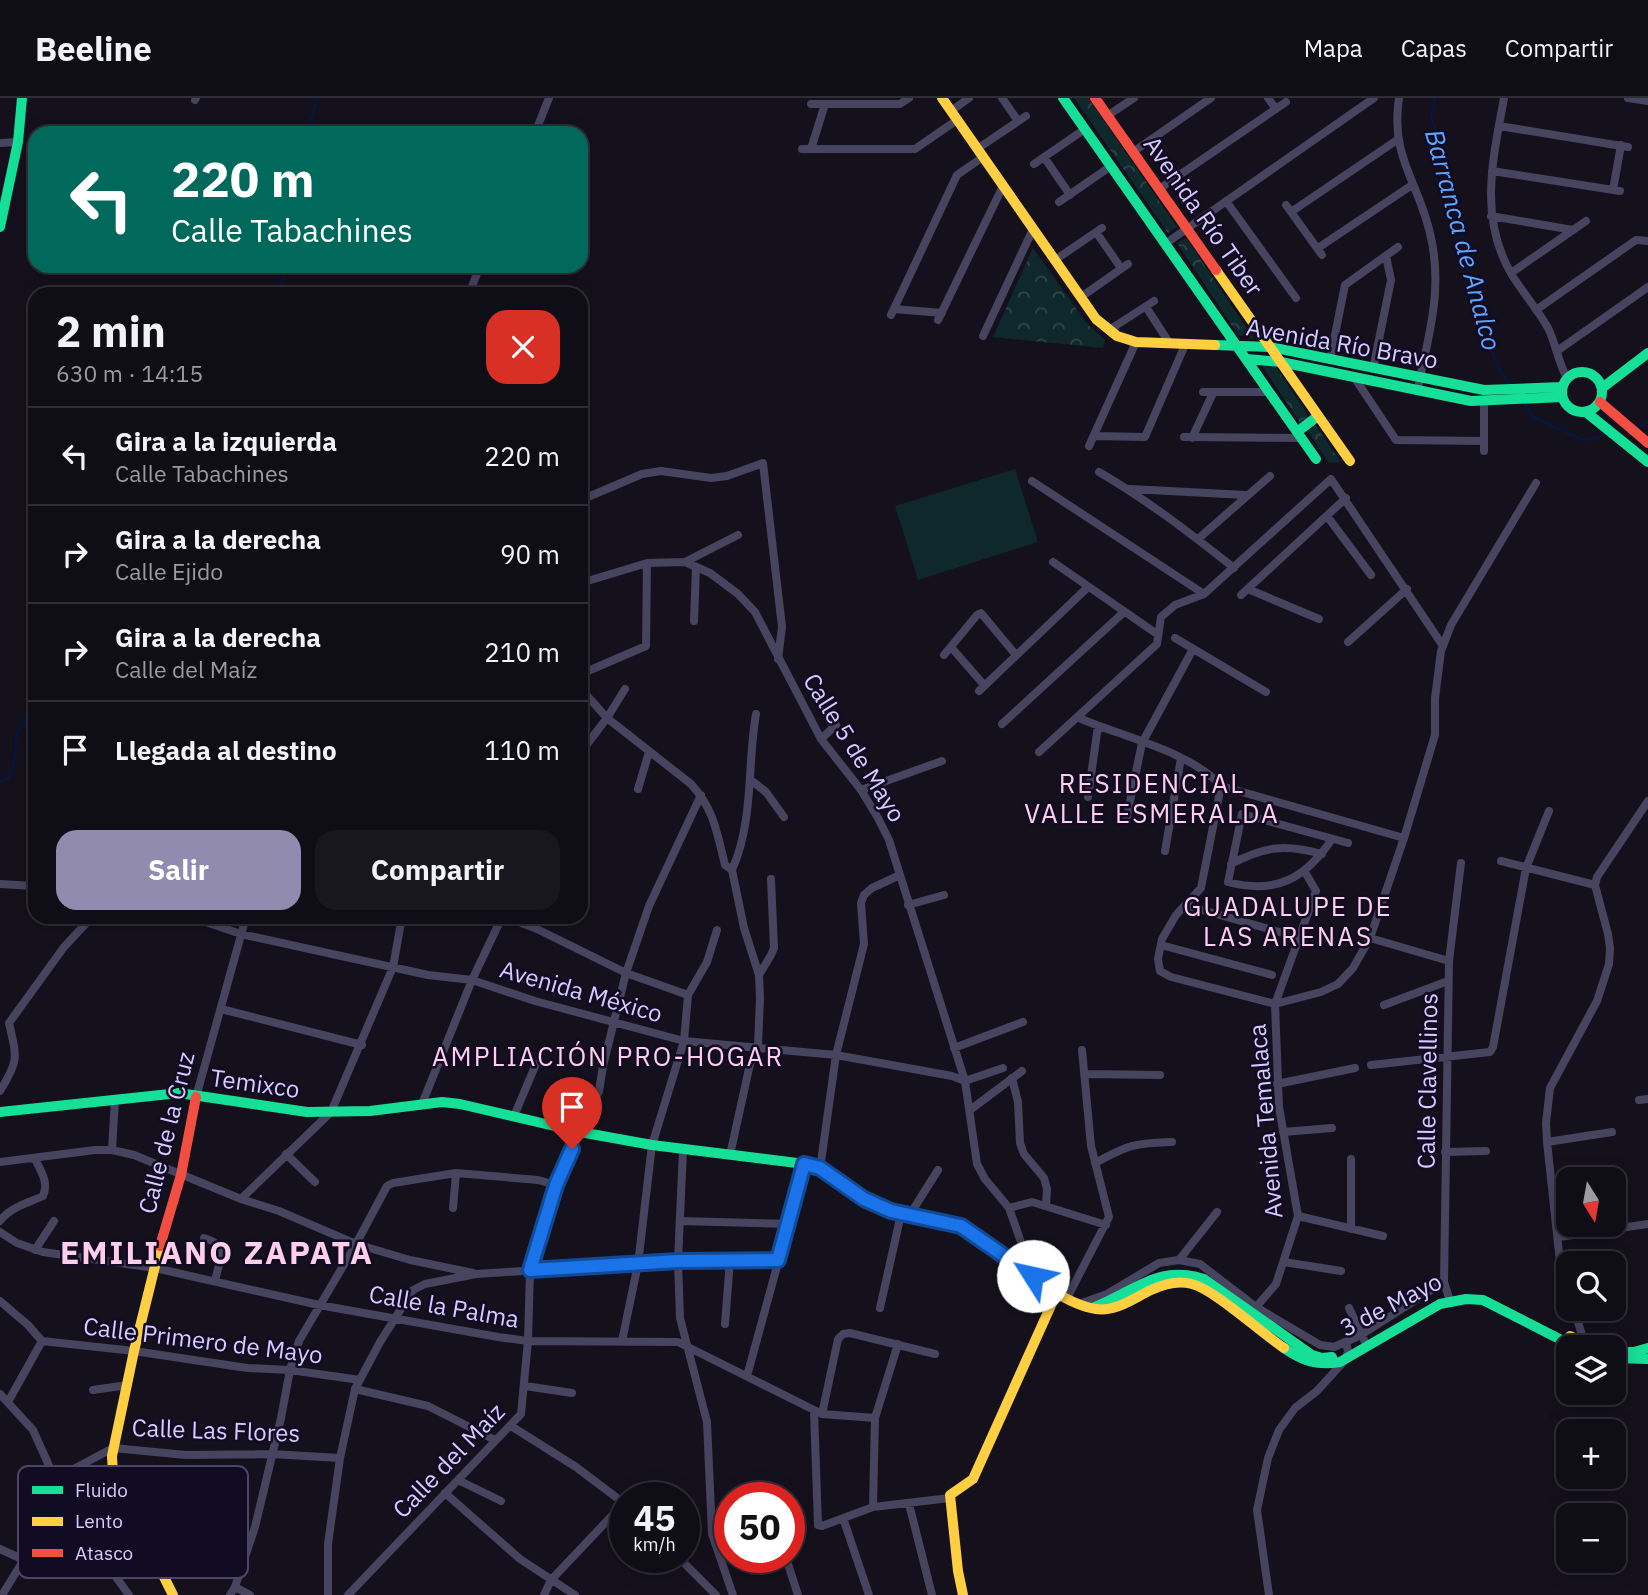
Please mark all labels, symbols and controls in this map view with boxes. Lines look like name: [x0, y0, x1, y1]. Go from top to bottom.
text: Beeline: [35, 27, 152, 70]
text: Mapa: [1304, 32, 1363, 64]
text: Capas: [1401, 32, 1467, 64]
text: Compartir: [1505, 32, 1613, 64]
water label: Barranca de Analco: [1418, 125, 1510, 354]
street label: Avenida Río Tiber: [1137, 129, 1271, 302]
text: 220 m: [171, 147, 315, 210]
icon: left: [56, 154, 147, 245]
text: Calle Tabachines: [171, 209, 413, 251]
text: 2 min: [56, 304, 166, 359]
button: close: [486, 310, 560, 384]
street label: Avenida Río Bravo: [1244, 310, 1441, 376]
text: 630 m · 14:15: [56, 358, 203, 388]
text: Gira a la izquierda: [115, 424, 337, 458]
icon: left: [56, 437, 94, 475]
text: 220 m: [484, 439, 560, 473]
text: Calle Tabachines: [115, 458, 289, 488]
text: Gira a la derecha: [115, 522, 321, 556]
icon: right: [56, 535, 94, 573]
text: 90 m: [500, 537, 560, 571]
text: Calle Ejido: [115, 556, 223, 586]
text: Gira a la derecha: [115, 620, 321, 654]
icon: right: [56, 633, 94, 671]
text: 210 m: [484, 635, 560, 669]
text: Calle del Maíz: [115, 654, 257, 684]
street label: Calle 5 de Mayo: [796, 667, 913, 828]
icon: arrive: [56, 731, 94, 769]
text: Llegada al destino: [115, 733, 337, 767]
text: 110 m: [484, 733, 560, 767]
district label: RESIDENCIAL VALLE ESMERALDA: [1024, 766, 1280, 830]
button: Salir: [56, 830, 301, 910]
button: Compartir: [315, 830, 560, 910]
district label: GUADALUPE DE LAS ARENAS: [1183, 889, 1393, 953]
street label: Avenida México: [496, 953, 666, 1030]
street label: Calle Clavellinos: [1409, 993, 1445, 1169]
street label: Avenida Temalaca: [1241, 1022, 1289, 1220]
district label: AMPLIACIÓN PRO-HOGAR: [432, 1039, 784, 1073]
street label: Calle de la Cruz: [130, 1048, 202, 1217]
street label: Temixco: [209, 1061, 302, 1105]
pin: [542, 1077, 602, 1149]
icon: arrive: [553, 1088, 591, 1126]
north arrow: [1556, 1167, 1626, 1237]
map controls: [1556, 1167, 1626, 1573]
district label: EMILIANO ZAPATA: [60, 1231, 374, 1273]
position arrow: [996, 1239, 1070, 1313]
button: search: [1556, 1251, 1626, 1321]
street label: 3 de Mayo: [1334, 1265, 1447, 1343]
street label: Calle la Palma: [367, 1277, 522, 1335]
street label: Calle Primero de Mayo: [82, 1309, 325, 1371]
button: layers: [1556, 1335, 1626, 1405]
street label: Calle del Maíz: [385, 1396, 511, 1525]
street label: Calle Las Flores: [131, 1411, 301, 1449]
button: +: [1556, 1419, 1626, 1489]
legend: [18, 1466, 248, 1578]
text: Fluido: [75, 1478, 128, 1502]
speed limit sign: 50: [714, 1482, 805, 1573]
text: 45: [633, 1495, 676, 1541]
button: −: [1556, 1503, 1626, 1573]
text: Lento: [75, 1509, 123, 1533]
text: km/h: [633, 1533, 676, 1556]
text: Atasco: [75, 1541, 133, 1565]

